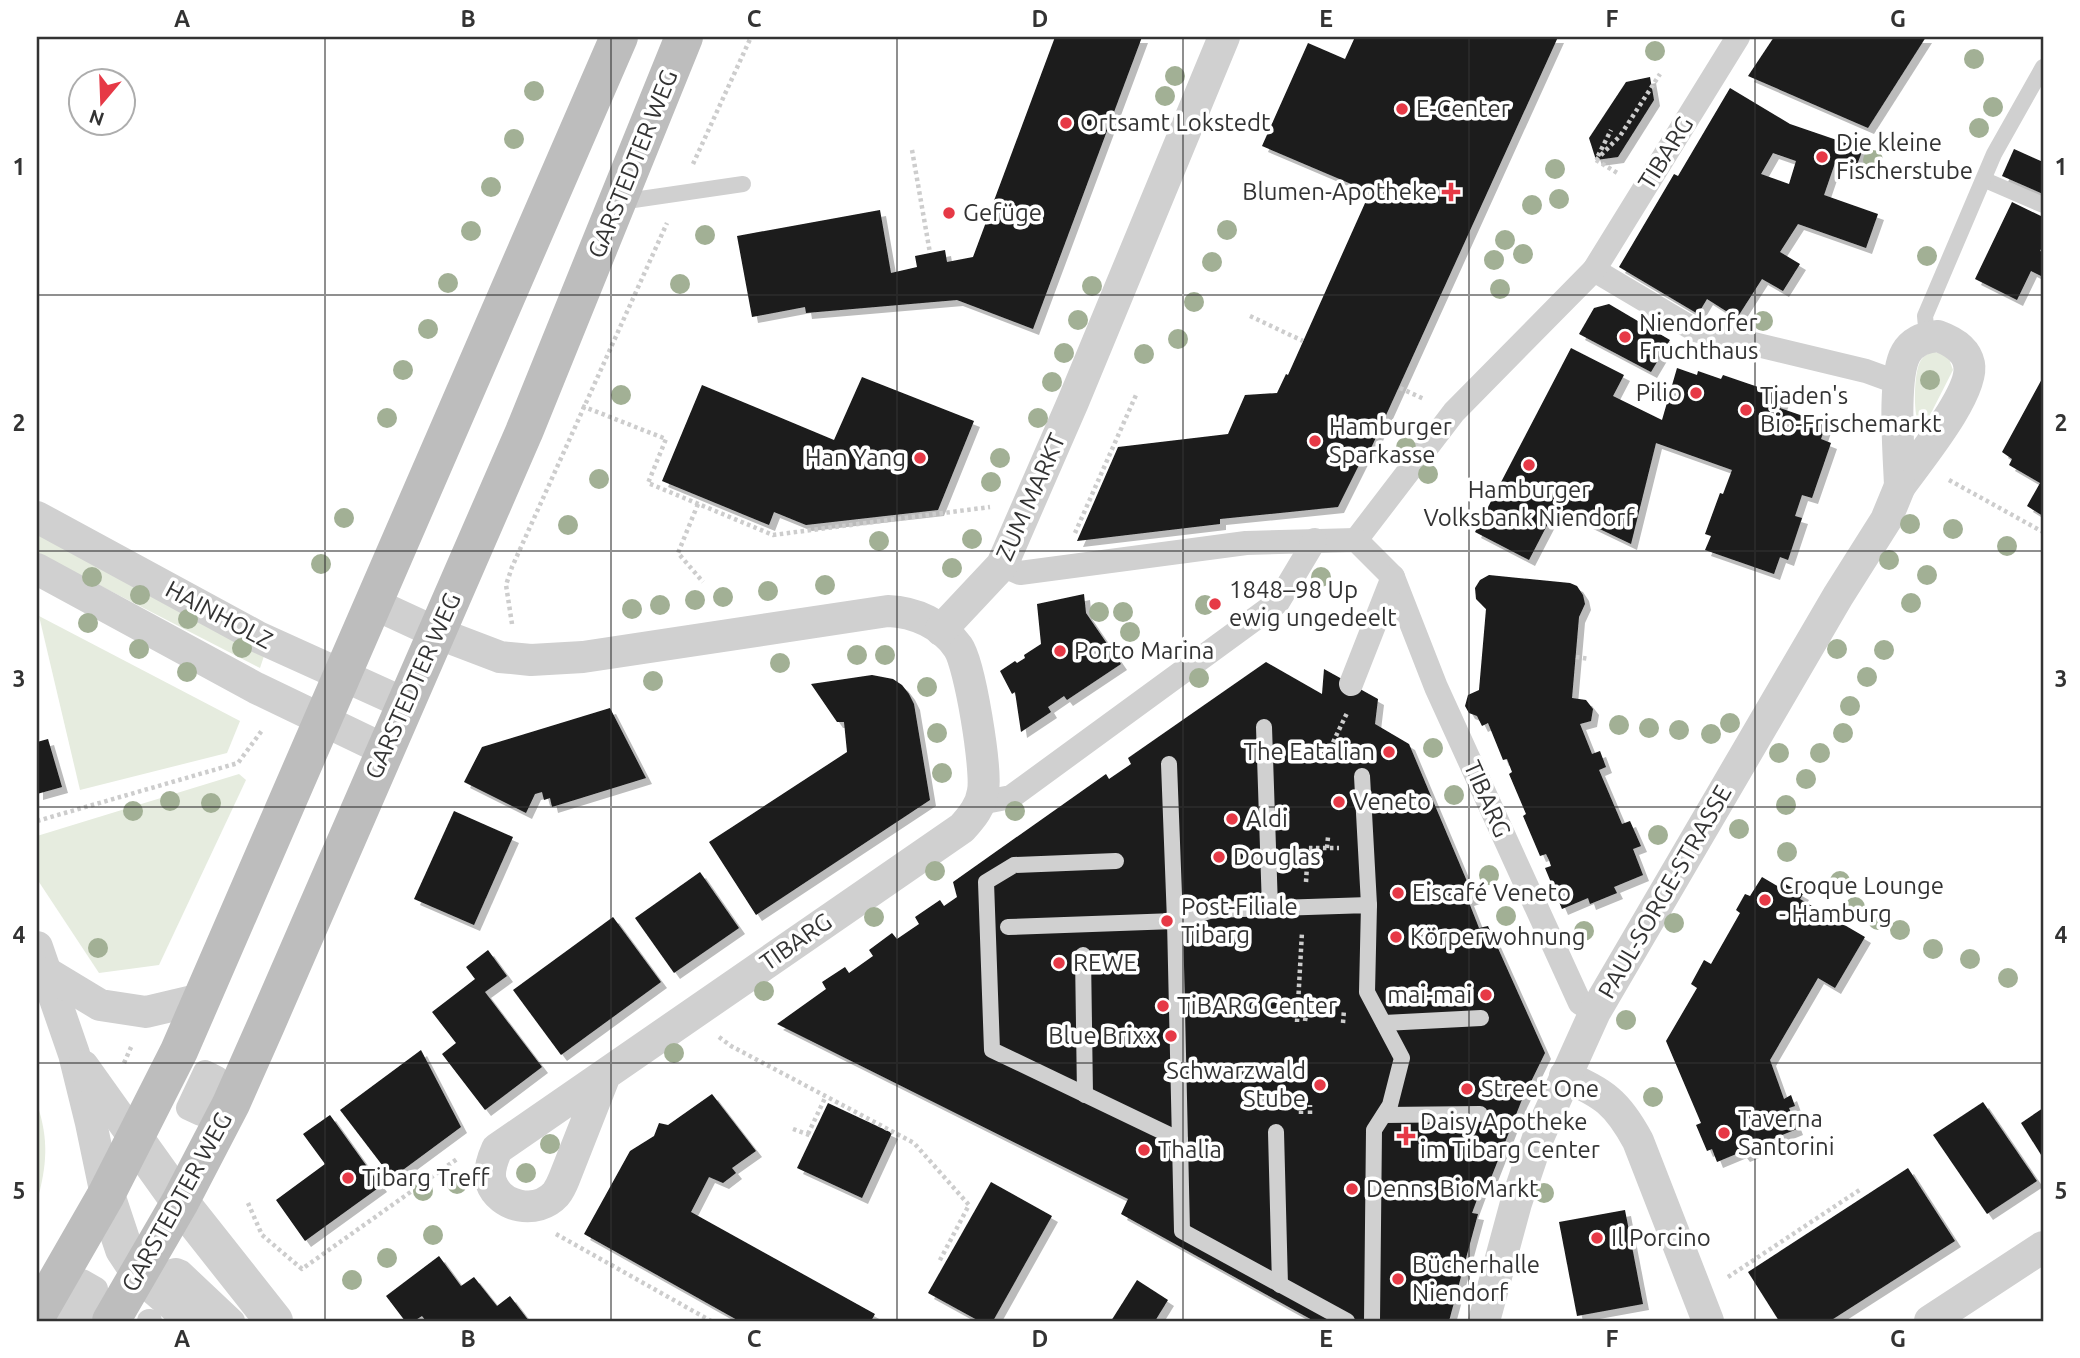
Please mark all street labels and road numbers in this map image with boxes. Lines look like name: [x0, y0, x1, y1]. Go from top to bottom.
street label: GARSTEDTER WEG: [582, 66, 683, 262]
street label: TIBARG: [1633, 111, 1698, 194]
street label: ZUM MARKT: [991, 429, 1071, 564]
street label: HAINHOLZ: [161, 575, 277, 654]
street label: GARSTEDTER WEG: [359, 589, 466, 783]
street label: TIBARG: [1459, 756, 1516, 841]
street label: PAUL-SORGE-STRASSE: [1592, 780, 1737, 1003]
street label: TIBARG: [755, 907, 837, 976]
street label: GARSTEDTER WEG: [116, 1107, 237, 1296]

